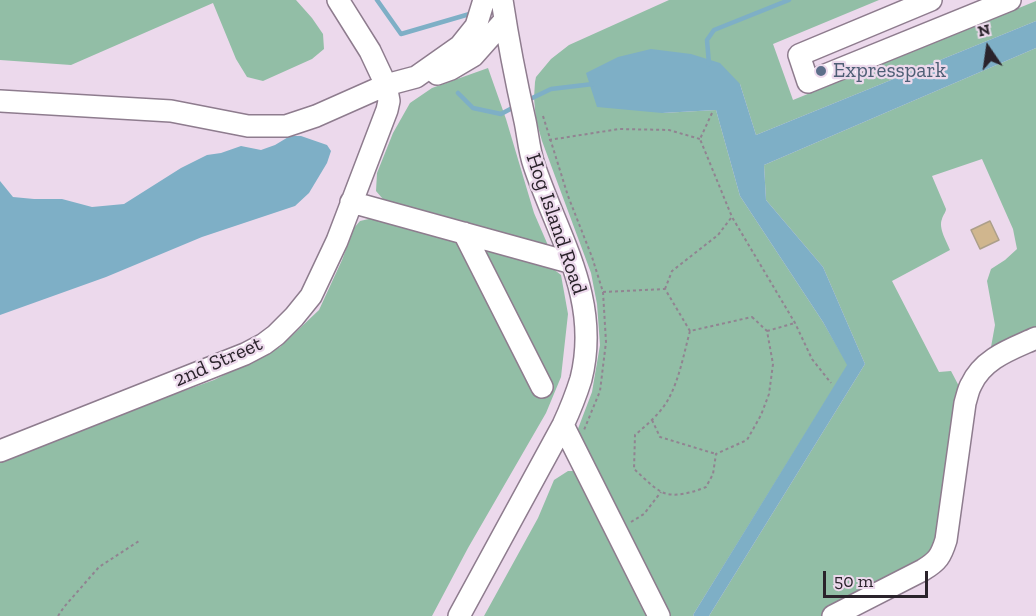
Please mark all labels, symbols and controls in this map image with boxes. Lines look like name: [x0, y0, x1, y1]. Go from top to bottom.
north arrow: [958, 18, 1018, 78]
text: N: [976, 19, 992, 41]
place label: Expresspark: [833, 58, 946, 84]
marker: Expresspark: [814, 64, 828, 78]
street label: Hog Island Road: [520, 150, 592, 298]
street label: 2nd Street: [170, 331, 266, 393]
scale bar: [826, 559, 931, 597]
text: 50 m: [834, 570, 873, 592]

